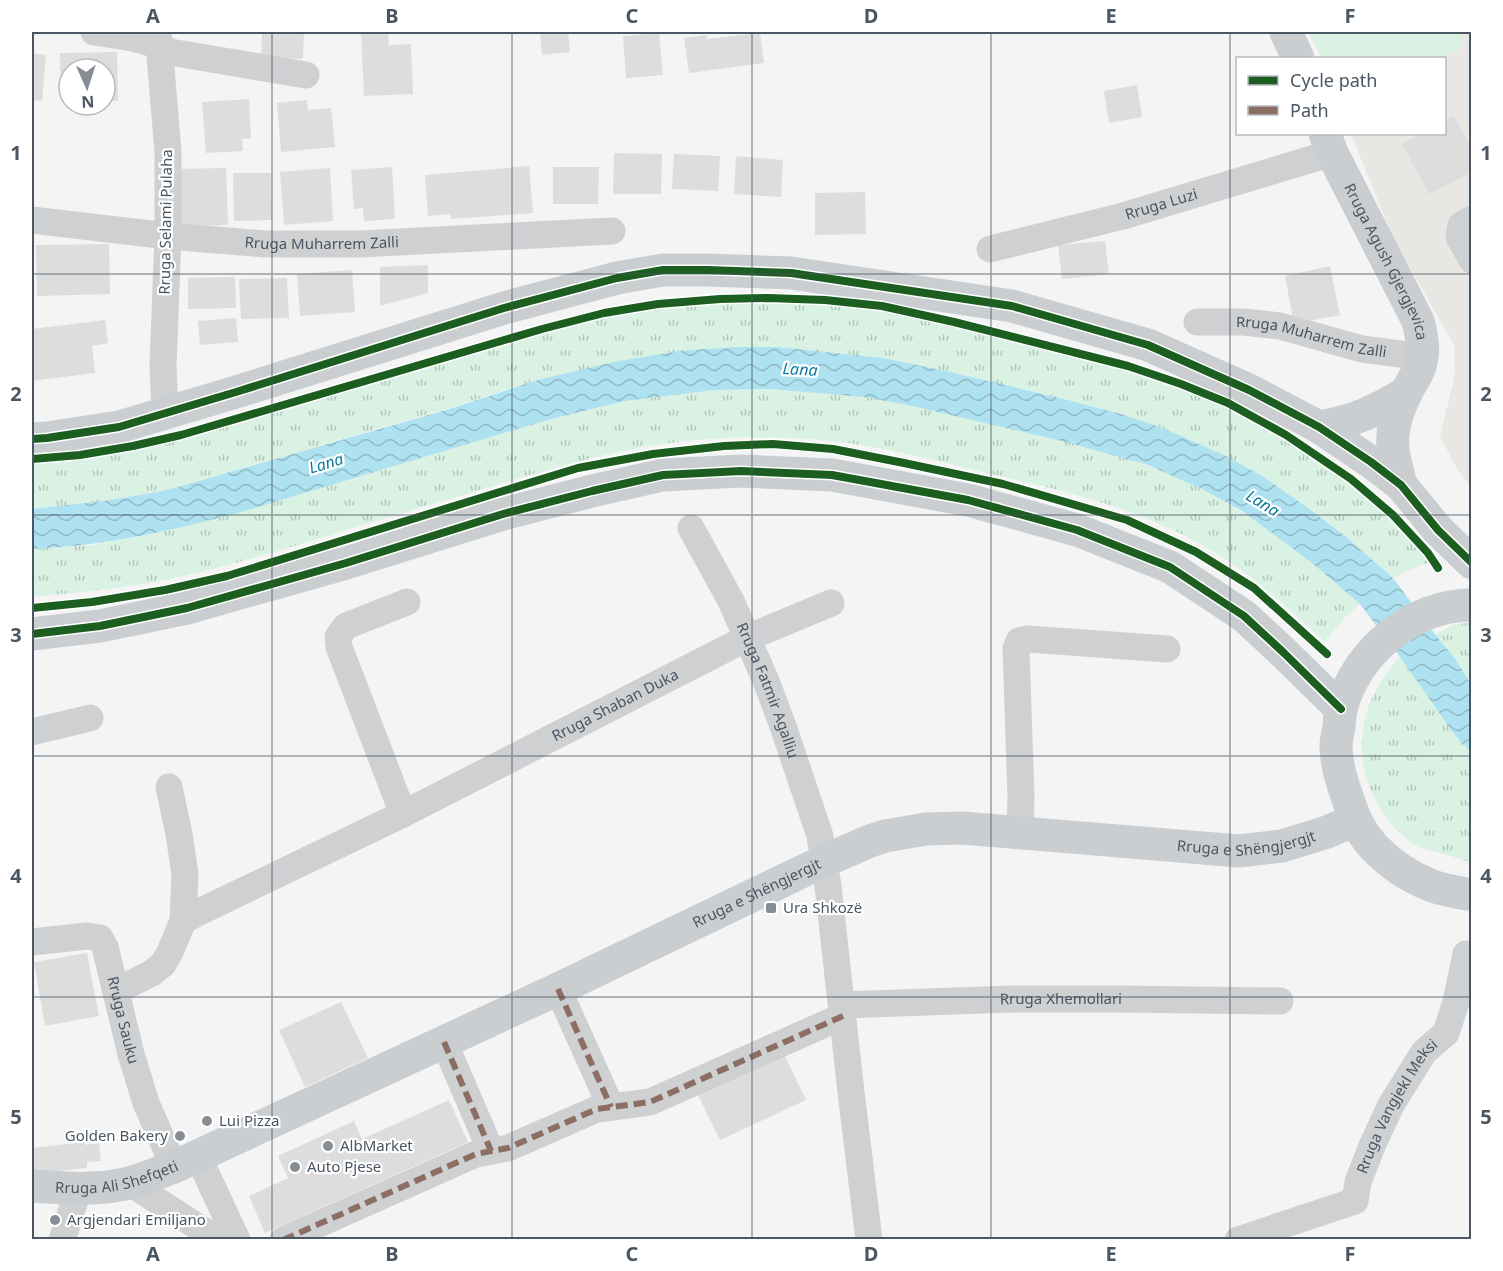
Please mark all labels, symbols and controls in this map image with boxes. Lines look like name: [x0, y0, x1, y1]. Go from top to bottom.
text: A: [146, 2, 160, 29]
text: B: [385, 2, 399, 29]
text: C: [626, 2, 639, 29]
text: D: [864, 2, 878, 29]
text: E: [1105, 2, 1117, 29]
text: F: [1345, 2, 1355, 29]
north arrow: [57, 57, 117, 117]
legend: [1236, 57, 1446, 135]
text: Cycle path: [1290, 68, 1377, 92]
text: N: [81, 91, 95, 113]
text: Path: [1290, 98, 1329, 122]
text: 1: [10, 139, 22, 166]
text: 1: [1480, 139, 1492, 166]
street label: Rruga Selami Pulaha: [154, 149, 176, 295]
street label: Rruga Agush Gjergjevica: [1340, 180, 1433, 341]
street label: Rruga Luzi: [1122, 183, 1200, 224]
street label: Rruga Muharrem Zalli: [244, 231, 399, 253]
street label: Rruga Muharrem Zalli: [1236, 311, 1388, 361]
water label: Lana: [782, 357, 818, 381]
text: 2: [10, 380, 22, 407]
text: 2: [1480, 380, 1492, 407]
water label: Lana: [306, 447, 346, 479]
water label: Lana: [1242, 485, 1284, 521]
street label: Rruga Fatmir Agalliu: [733, 619, 804, 761]
text: 3: [10, 621, 22, 648]
text: 3: [1480, 621, 1492, 648]
street label: Rruga Shaban Duka: [548, 664, 682, 745]
street label: Rruga e Shëngjergjt: [1176, 825, 1318, 860]
street label: Rruga e Shëngjergjt: [689, 853, 824, 932]
text: 4: [10, 862, 22, 889]
text: 4: [1480, 862, 1492, 889]
place label: Ura Shkozë: [783, 897, 862, 917]
marker: Ura Shkozë: [764, 901, 778, 915]
street label: Rruga Sauku: [103, 974, 144, 1066]
street label: Rruga Xhemollari: [999, 988, 1122, 1008]
street label: Rruga Vangjekl Meksi: [1351, 1034, 1441, 1176]
text: 5: [10, 1103, 22, 1130]
text: 5: [1480, 1103, 1492, 1130]
place label: Lui Pizza: [219, 1110, 279, 1130]
marker: Lui Pizza: [200, 1114, 214, 1128]
place label: Golden Bakery: [65, 1125, 168, 1145]
marker: Golden Bakery: [173, 1129, 187, 1143]
place label: AlbMarket: [340, 1135, 413, 1155]
marker: AlbMarket: [321, 1139, 335, 1153]
street label: Rruga Ali Shefqeti: [55, 1155, 181, 1197]
place label: Auto Pjese: [307, 1156, 381, 1176]
marker: Auto Pjese: [288, 1160, 302, 1174]
place label: Argjendari Emiljano: [67, 1209, 206, 1229]
marker: Argjendari Emiljano: [48, 1213, 62, 1227]
text: A: [146, 1240, 160, 1267]
text: B: [385, 1240, 399, 1267]
text: C: [626, 1240, 639, 1267]
text: D: [864, 1240, 878, 1267]
text: E: [1105, 1240, 1117, 1267]
text: F: [1345, 1240, 1355, 1267]

